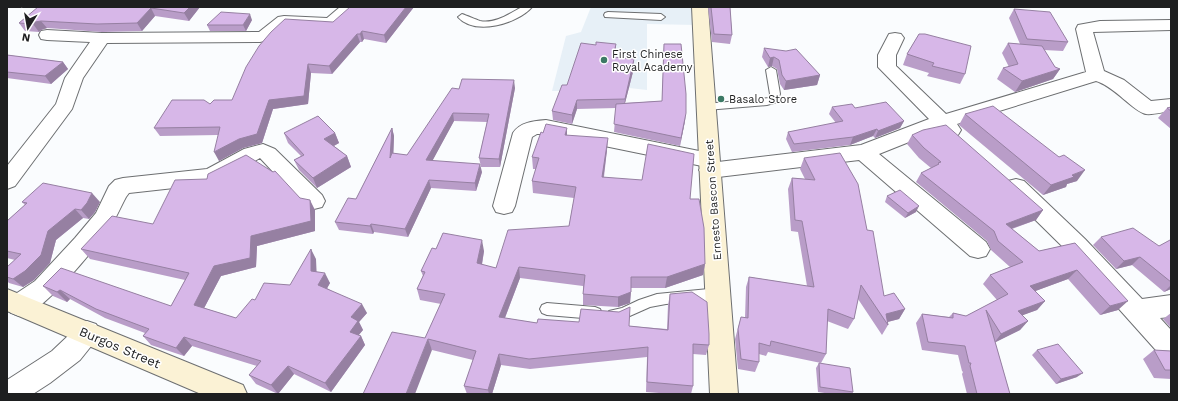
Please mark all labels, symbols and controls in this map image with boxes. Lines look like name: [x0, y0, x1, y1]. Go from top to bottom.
north arrow: [8, 8, 48, 48]
text: N: [21, 30, 31, 44]
place label: First Chinese Royal Academy: [612, 48, 693, 74]
marker: First Chinese Royal Academy: [599, 55, 609, 65]
place label: Basalo Store: [729, 93, 797, 106]
marker: Basalo Store: [716, 94, 726, 104]
street label: Ernesto Bascon Street: [703, 139, 724, 261]
street label: Burgos Street: [77, 324, 163, 372]

